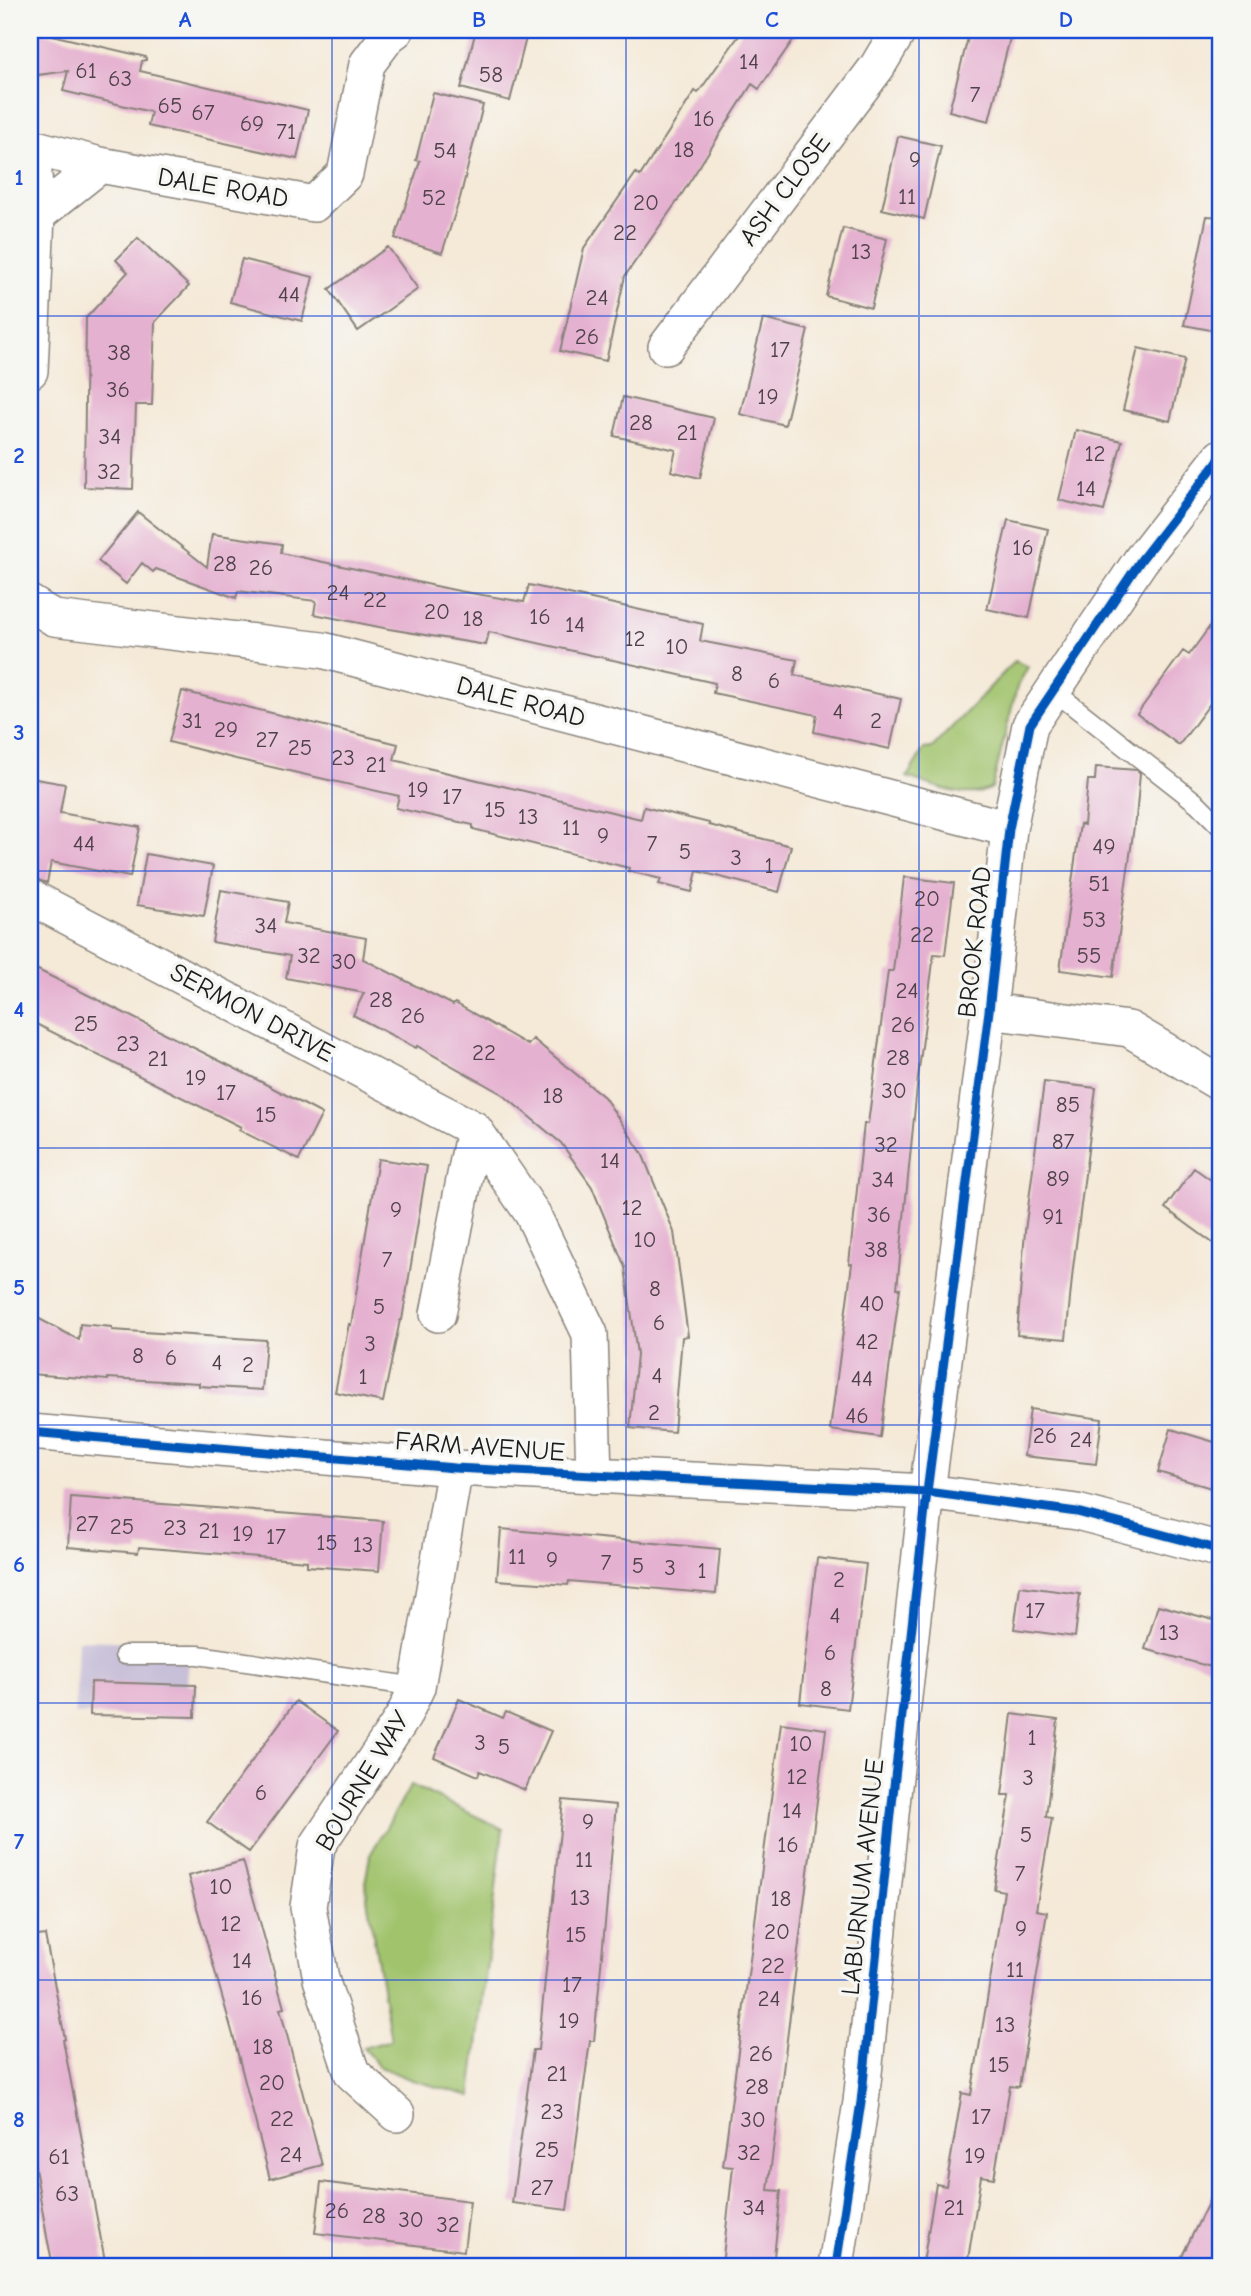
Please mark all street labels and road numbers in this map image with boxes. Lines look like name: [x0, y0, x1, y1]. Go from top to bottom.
street label: ASH CLOSE: [733, 128, 837, 252]
street label: DALE ROAD: [155, 162, 291, 214]
street label: DALE ROAD: [453, 670, 589, 734]
street label: BROOK ROAD: [952, 865, 998, 1019]
street label: SERMON DRIVE: [165, 957, 339, 1069]
street label: FARM AVENUE: [394, 1426, 566, 1468]
street label: BOURNE WAY: [309, 1705, 417, 1856]
street label: LABURNUM AVENUE: [836, 1757, 890, 1997]

